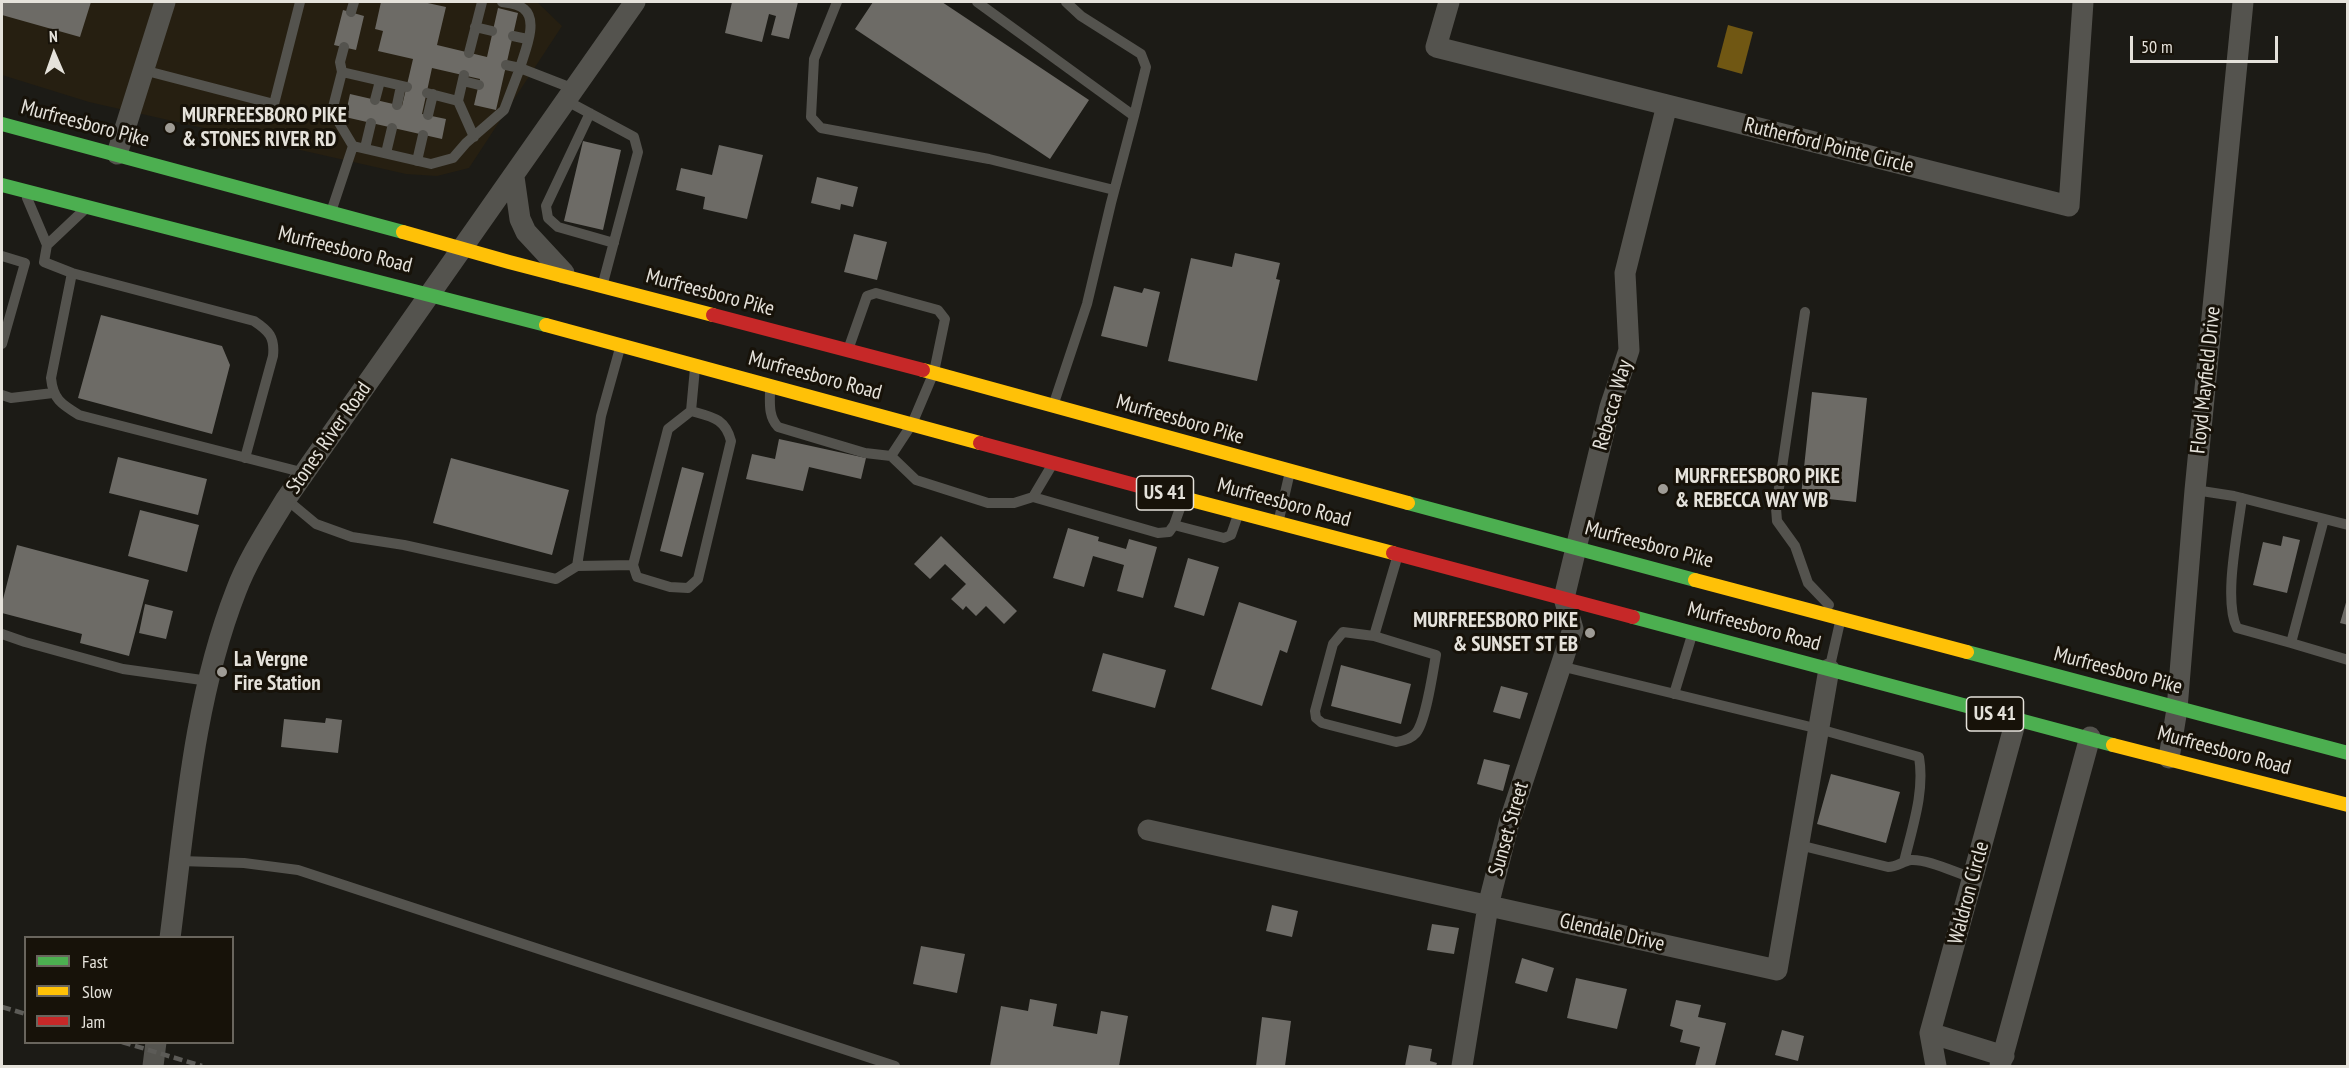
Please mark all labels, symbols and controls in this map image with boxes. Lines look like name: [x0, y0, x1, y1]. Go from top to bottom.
north arrow: [24, 24, 84, 84]
scale bar: [2133, 24, 2282, 62]
text: N: [49, 26, 58, 46]
text: 50 m: [2141, 35, 2173, 58]
street label: Murfreesboro Pike: [18, 95, 152, 153]
place label: MURFREESBORO PIKE & STONES RIVER RD: [182, 103, 347, 153]
street label: Rutherford Pointe Circle: [1742, 113, 1916, 179]
marker: MURFREESBORO PIKE & STONES RIVER RD: [163, 121, 177, 135]
street label: Murfreesboro Road: [276, 221, 414, 279]
street label: Murfreesboro Pike: [643, 264, 777, 322]
street label: Floyd Mayfield Drive: [2186, 305, 2226, 455]
street label: Murfreesboro Road: [746, 346, 884, 406]
street label: Rebecca Way: [1588, 357, 1638, 453]
street label: Stones River Road: [281, 377, 377, 499]
street label: Murfreesboro Pike: [1113, 390, 1247, 450]
place label: MURFREESBORO PIKE & REBECCA WAY WB: [1675, 464, 1840, 514]
street label: Murfreesboro Road: [1215, 473, 1353, 533]
road number: US 41: [1136, 476, 1194, 510]
marker: MURFREESBORO PIKE & REBECCA WAY WB: [1656, 482, 1670, 496]
street label: Murfreesboro Pike: [1582, 516, 1716, 574]
street label: Murfreesboro Road: [1685, 597, 1823, 657]
place label: MURFREESBORO PIKE & SUNSET ST EB: [1413, 608, 1578, 658]
marker: MURFREESBORO PIKE & SUNSET ST EB: [1583, 626, 1597, 640]
street label: Murfreesboro Pike: [2051, 642, 2185, 700]
place label: La Vergne Fire Station: [234, 647, 321, 697]
marker: La Vergne Fire Station: [215, 665, 229, 679]
road number: US 41: [1966, 697, 2024, 731]
street label: Murfreesboro Road: [2155, 721, 2293, 781]
street label: Sunset Street: [1484, 779, 1534, 879]
street label: Waldron Circle: [1943, 839, 1995, 947]
street label: Glendale Drive: [1557, 909, 1667, 957]
legend: [24, 936, 234, 1044]
text: Fast: [82, 950, 108, 973]
text: Slow: [82, 980, 112, 1003]
text: Jam: [82, 1010, 105, 1033]

